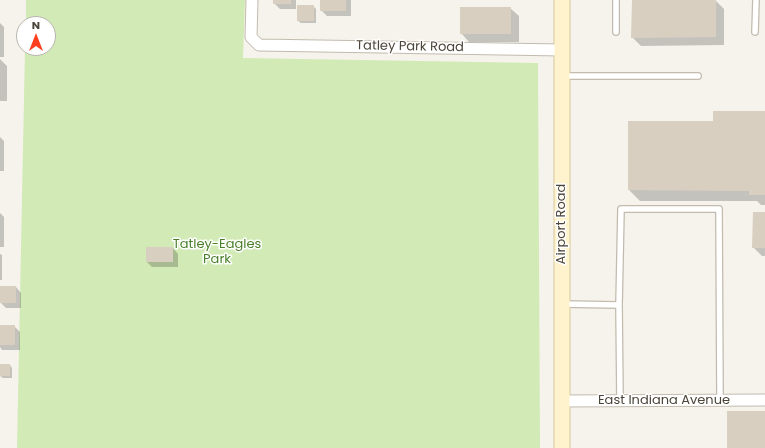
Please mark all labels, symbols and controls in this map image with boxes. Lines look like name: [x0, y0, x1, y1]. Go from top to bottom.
north arrow: [16, 16, 56, 56]
text: N: [32, 17, 40, 33]
street label: Tatley Park Road: [356, 38, 464, 56]
street label: Airport Road: [554, 184, 570, 264]
park label: Tatley-Eagles Park: [173, 237, 261, 268]
street label: East Indiana Avenue: [598, 393, 730, 409]

